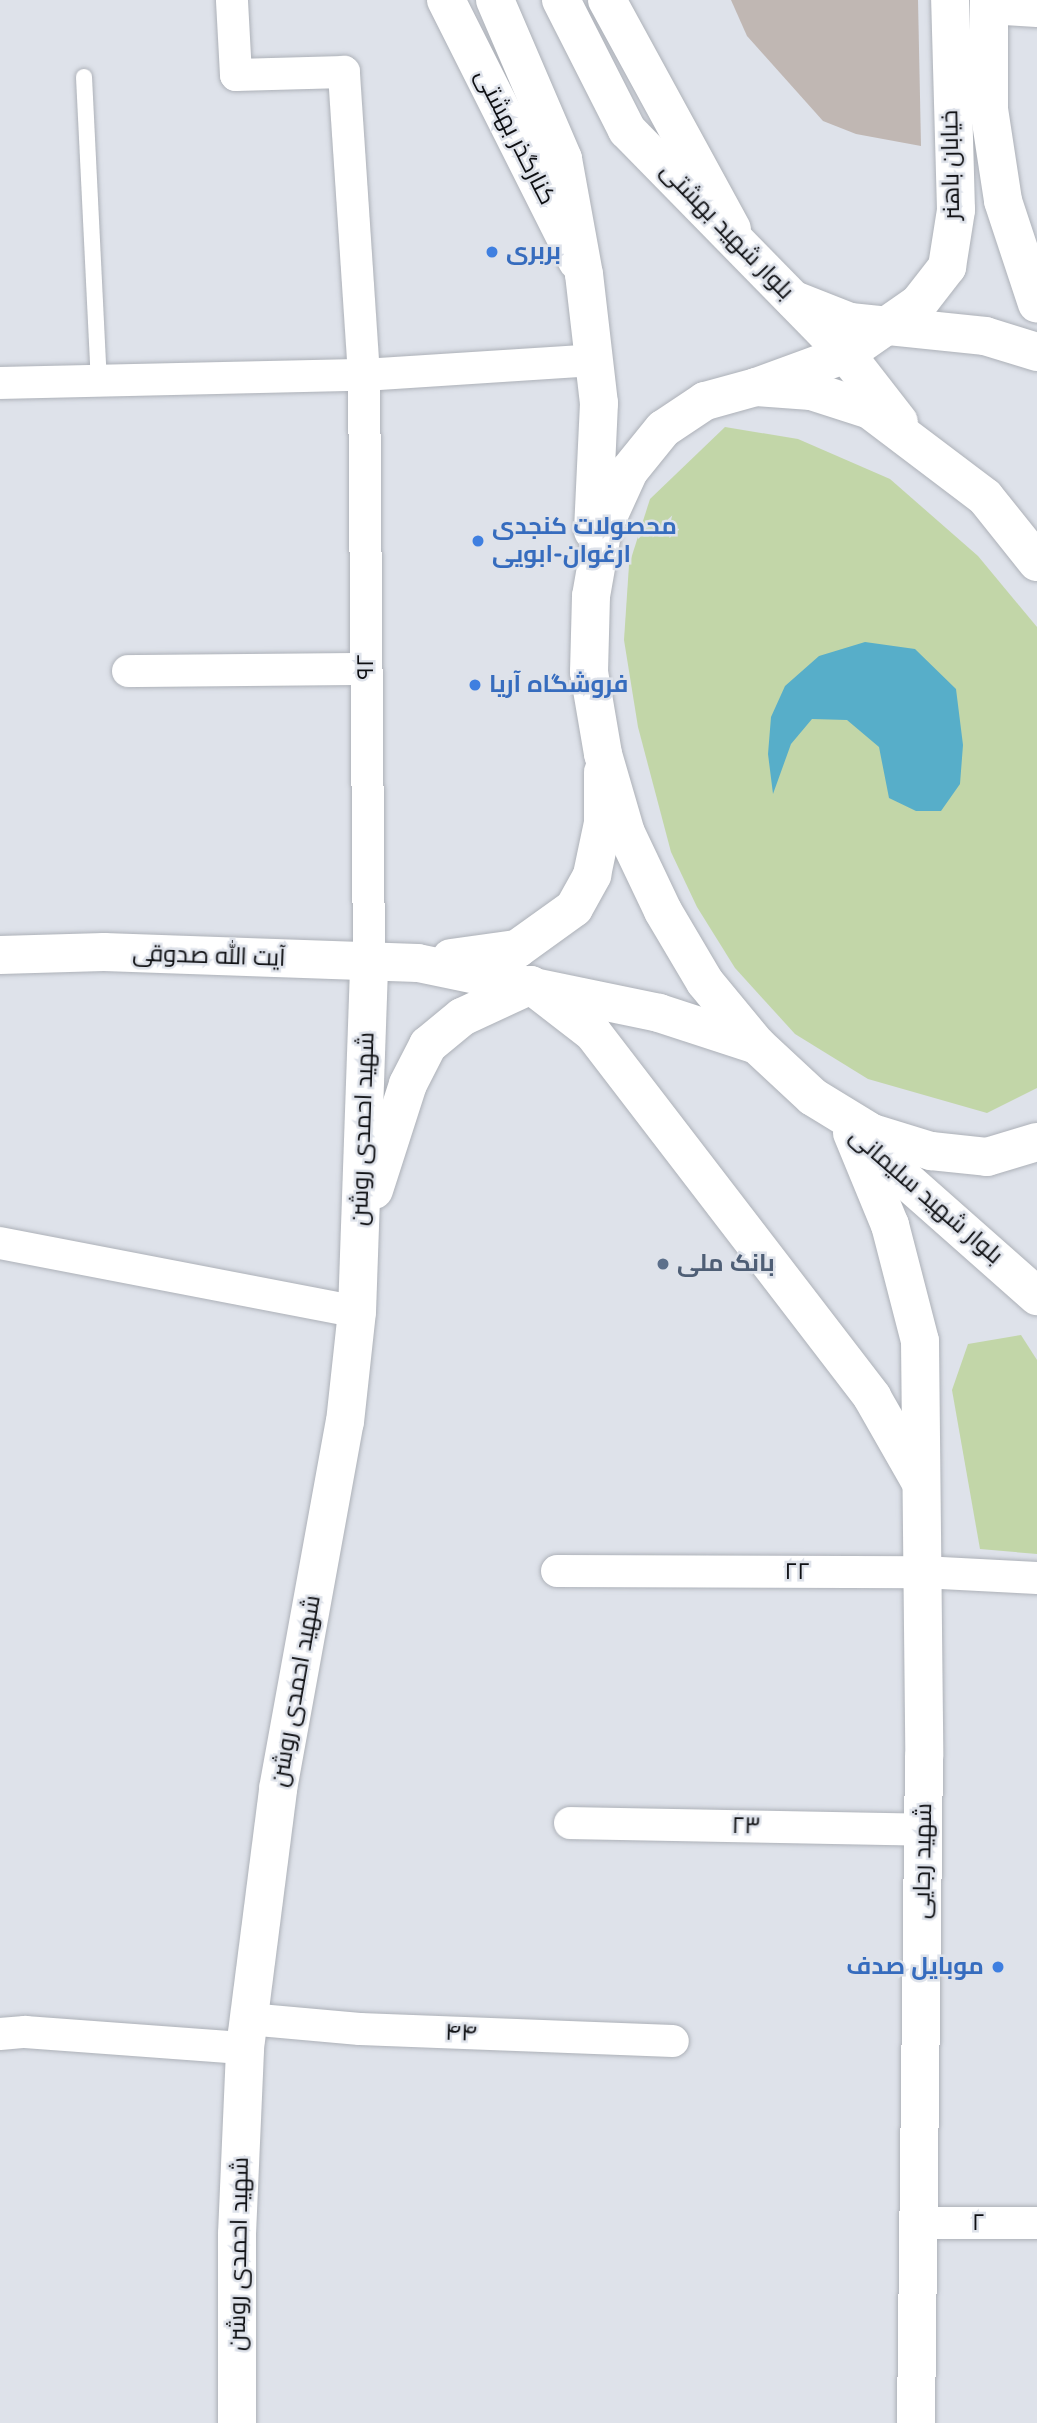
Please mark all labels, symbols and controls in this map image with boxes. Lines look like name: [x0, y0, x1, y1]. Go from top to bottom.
street label: کنارگذر بهشتی: [469, 64, 561, 210]
street label: خیابان باهنر: [936, 110, 966, 220]
street label: بلوار شهید بهشتی: [654, 156, 800, 306]
place label: بربری: [506, 238, 561, 266]
marker: بربری: [484, 244, 500, 260]
place label: محصولات کنجدی ارغوان-ابویی: [492, 513, 677, 569]
marker: محصولات کنجدی ارغوان-ابویی: [470, 533, 486, 549]
street label: ۹۲: [352, 654, 380, 680]
place label: فروشگاه آریا: [489, 671, 628, 699]
marker: فروشگاه آریا: [467, 677, 483, 693]
street label: آیت الله صدوقی: [132, 939, 286, 973]
street label: شهید احمدی روشن: [345, 1032, 381, 1226]
street label: بلوار شهید سلیمانی: [843, 1122, 1009, 1270]
place label: بانک ملی: [677, 1250, 775, 1278]
marker: بانک ملی: [655, 1256, 671, 1272]
street label: ۲۲: [784, 1558, 810, 1586]
street label: شهید احمدی روشن: [265, 1593, 327, 1789]
street label: شهید رجایی: [908, 1803, 938, 1919]
street label: ۲۳: [731, 1811, 761, 1841]
place label: موبایل صدف: [846, 1953, 984, 1981]
marker: موبایل صدف: [990, 1959, 1006, 1975]
street label: ۴۴: [445, 2018, 477, 2048]
street label: شهید احمدی روشن: [223, 2157, 255, 2351]
street label: ۲: [972, 2209, 984, 2237]

